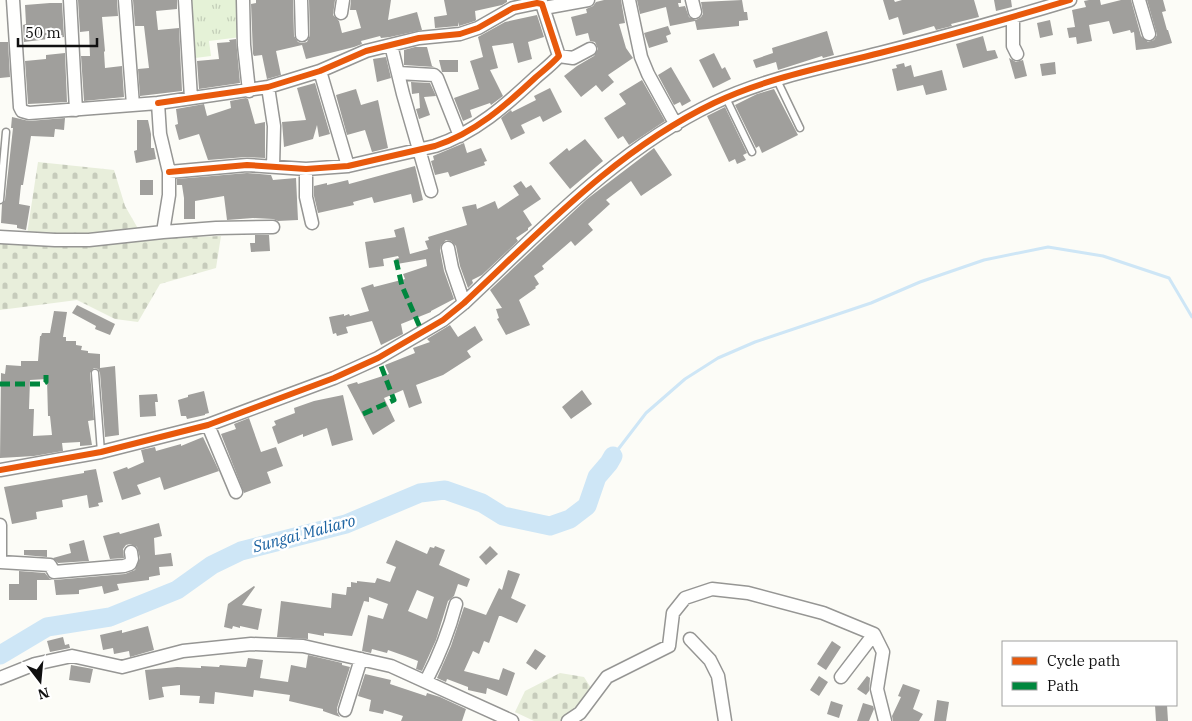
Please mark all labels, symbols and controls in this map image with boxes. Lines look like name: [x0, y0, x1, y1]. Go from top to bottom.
scale bar: [18, 15, 96, 47]
text: 50 m: [25, 23, 61, 42]
water label: Sungai Maliaro: [249, 510, 358, 557]
legend: [1002, 641, 1177, 706]
text: Cycle path: [1047, 651, 1120, 670]
north arrow: [15, 656, 65, 706]
text: Path: [1047, 676, 1079, 695]
text: N: [36, 683, 51, 704]

